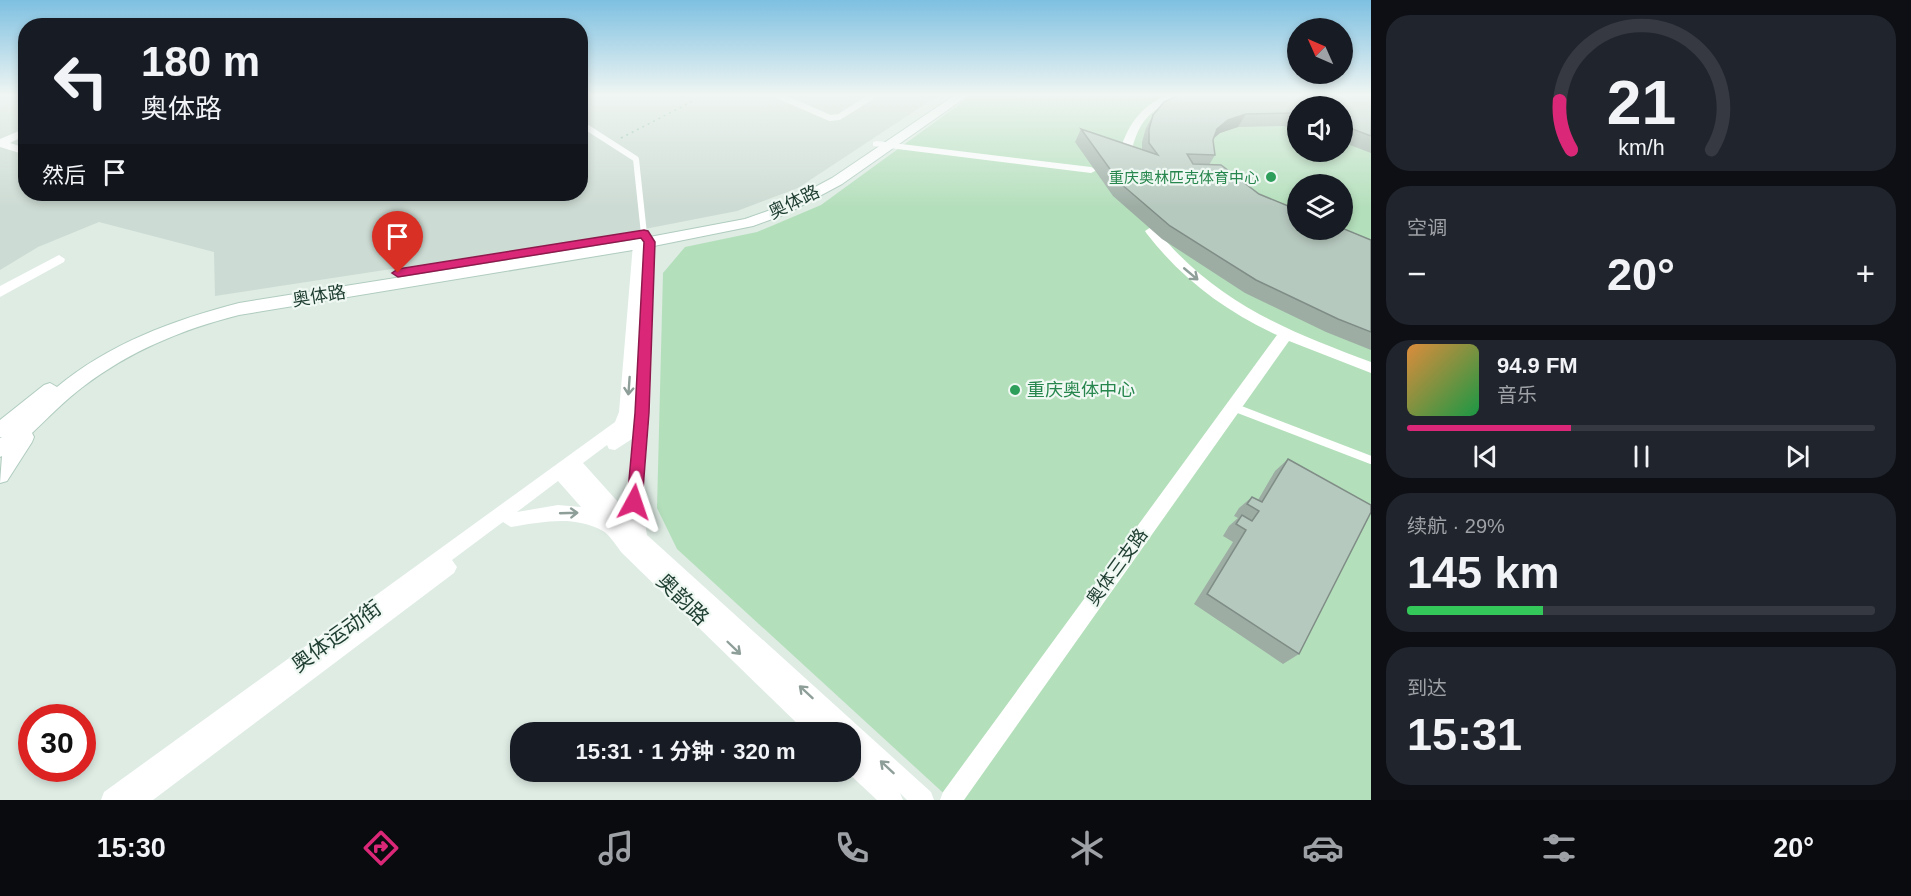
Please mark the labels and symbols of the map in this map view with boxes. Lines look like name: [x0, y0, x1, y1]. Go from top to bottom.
north arrow: [1287, 18, 1353, 84]
place label: 重庆奥林匹克体育中心: [1109, 169, 1259, 186]
marker: 重庆奥林匹克体育中心: [1264, 170, 1278, 184]
street label: 奥体路: [765, 181, 823, 223]
pin: [372, 211, 423, 273]
one-way arrow: [1183, 267, 1199, 280]
street label: 奥体路: [291, 282, 347, 310]
one-way arrow: [624, 376, 635, 396]
place label: 重庆奥体中心: [1027, 380, 1135, 400]
marker: 重庆奥体中心: [1008, 383, 1022, 397]
position arrow: [602, 470, 666, 534]
one-way arrow: [559, 507, 579, 519]
street label: 奥体三支路: [1082, 525, 1152, 609]
street label: 奥韵路: [652, 569, 714, 629]
street label: 奥体运动街: [287, 596, 385, 676]
one-way arrow: [726, 641, 741, 656]
one-way arrow: [799, 685, 814, 699]
speed limit sign: 30: [18, 704, 96, 782]
one-way arrow: [879, 760, 894, 774]

